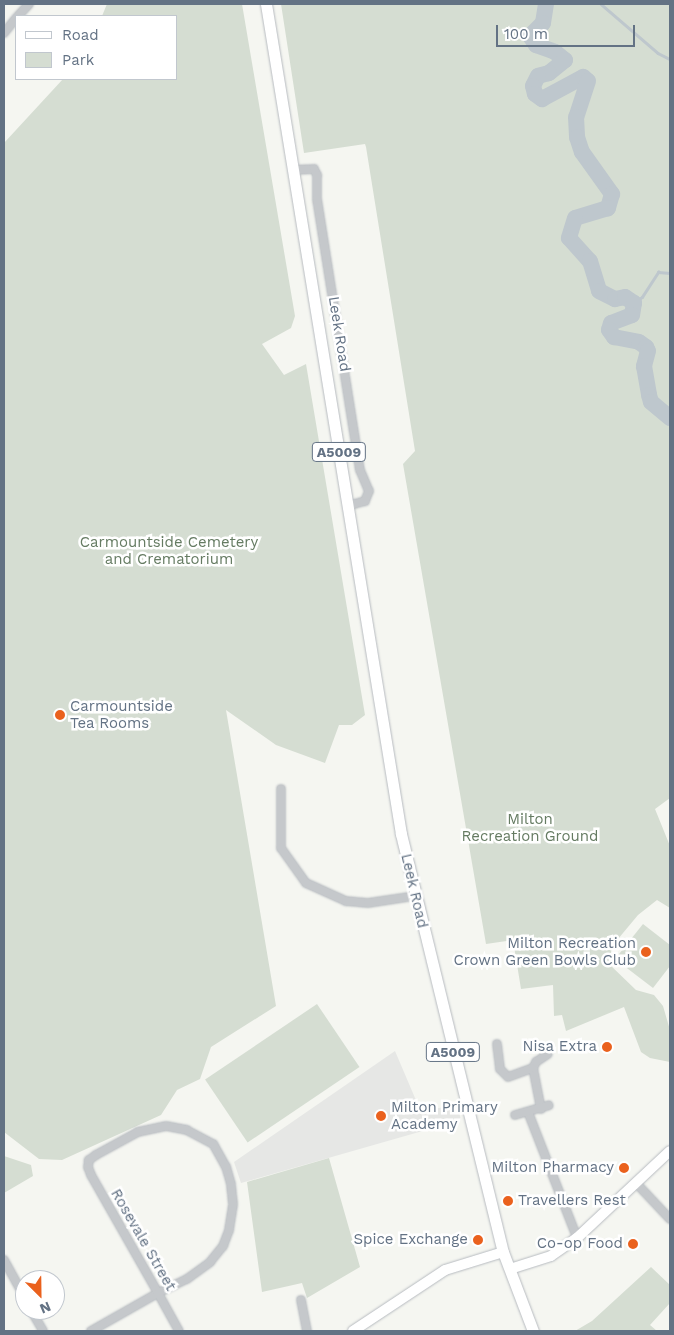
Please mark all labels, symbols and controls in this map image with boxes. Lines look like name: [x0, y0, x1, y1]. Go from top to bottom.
legend: [15, 15, 178, 80]
scale bar: [499, 15, 638, 47]
text: 100 m: [504, 25, 548, 43]
text: Road: [62, 26, 99, 44]
text: Park: [62, 51, 94, 69]
street label: Leek Road: [324, 295, 354, 373]
road number: A5009: [312, 441, 366, 464]
park label: Carmountside Cemetery and Crematorium: [80, 533, 258, 568]
place label: Carmountside Tea Rooms: [70, 697, 173, 732]
marker: Carmountside Tea Rooms: [54, 709, 66, 721]
park label: Milton Recreation Ground: [462, 810, 598, 845]
street label: Leek Road: [397, 852, 431, 930]
place label: Milton Recreation Crown Green Bowls Club: [453, 934, 636, 969]
marker: Milton Recreation Crown Green Bowls Club: [640, 946, 652, 958]
place label: Nisa Extra: [522, 1038, 597, 1056]
road number: A5009: [426, 1040, 480, 1064]
marker: Nisa Extra: [601, 1041, 613, 1053]
place label: Milton Primary Academy: [391, 1098, 498, 1133]
marker: Milton Primary Academy: [375, 1110, 387, 1122]
place label: Milton Pharmacy: [492, 1159, 614, 1177]
marker: Milton Pharmacy: [618, 1162, 630, 1174]
street label: Rosevale Street: [107, 1186, 179, 1294]
place label: Travellers Rest: [518, 1192, 626, 1210]
marker: Travellers Rest: [502, 1195, 514, 1207]
place label: Spice Exchange: [354, 1231, 468, 1249]
marker: Spice Exchange: [472, 1234, 484, 1246]
place label: Co-op Food: [537, 1235, 623, 1253]
marker: Co-op Food: [627, 1238, 639, 1250]
north arrow: [15, 1270, 65, 1320]
text: N: [38, 1298, 53, 1317]

